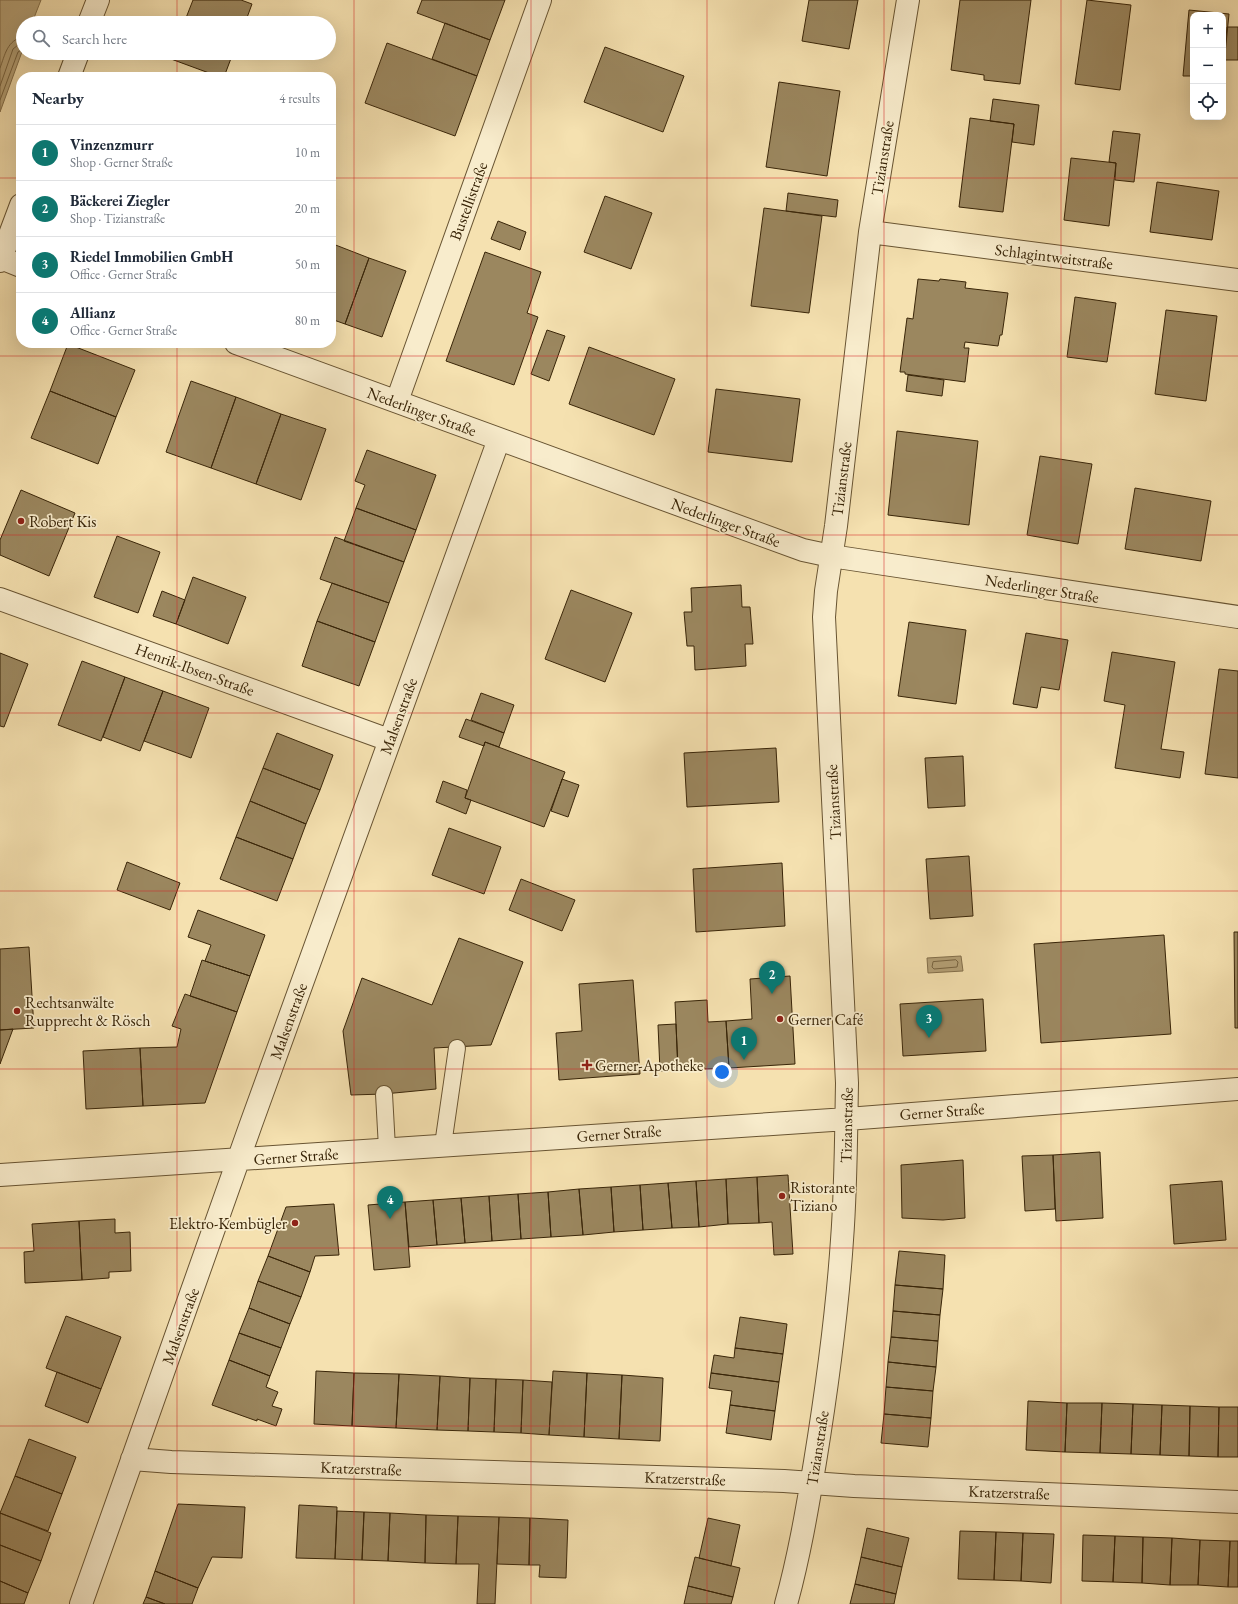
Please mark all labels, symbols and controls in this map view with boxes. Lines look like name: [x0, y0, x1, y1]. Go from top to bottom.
map controls: [1190, 12, 1226, 120]
button: +: [1190, 12, 1226, 48]
search box: [16, 16, 336, 60]
icon: search: [30, 27, 52, 49]
text: Search here: [62, 29, 127, 48]
button: −: [1190, 48, 1226, 84]
button: locate: [1190, 84, 1226, 120]
text: Nearby: [32, 87, 84, 109]
text: 4 results: [279, 90, 320, 107]
street label: Tizianstraße: [866, 119, 899, 197]
text: Vinzenzmurr: [70, 135, 154, 154]
text: 1: [42, 144, 48, 161]
text: 10 m: [295, 144, 320, 161]
text: Shop · Gerner Straße: [70, 154, 173, 171]
street label: Bustellistraße: [445, 159, 492, 243]
text: Bäckerei Ziegler: [70, 191, 170, 210]
text: 2: [42, 200, 48, 217]
text: 20 m: [295, 200, 320, 217]
text: Shop · Tizianstraße: [70, 210, 165, 227]
street label: Schlagintweitstraße: [994, 239, 1114, 274]
text: Riedel Immobilien GmbH: [70, 247, 233, 266]
text: 3: [42, 256, 48, 273]
text: 50 m: [295, 256, 320, 273]
text: Office · Gerner Straße: [70, 266, 177, 283]
text: Allianz: [70, 303, 115, 322]
text: 4: [42, 312, 48, 329]
text: 80 m: [295, 312, 320, 329]
text: Office · Gerner Straße: [70, 322, 177, 339]
street label: Nederlinger Straße: [364, 382, 479, 441]
street label: Tizianstraße: [826, 440, 857, 518]
street label: Nederlinger Straße: [668, 493, 783, 552]
place label: Robert Kis: [29, 511, 96, 532]
marker: Robert Kis: [16, 516, 26, 526]
street label: Nederlinger Straße: [984, 569, 1100, 608]
street label: Henrik-Ibsen-Straße: [132, 638, 257, 701]
street label: Malsenstraße: [375, 675, 422, 758]
street label: Tizianstraße: [821, 764, 846, 840]
pin: 2: [759, 961, 785, 994]
street label: Malsenstraße: [265, 980, 312, 1063]
place label: Rechtsanwälte Rupprecht & Rösch: [25, 992, 150, 1031]
pin: 3: [916, 1005, 942, 1038]
marker: Rechtsanwälte Rupprecht & Rösch: [12, 1006, 22, 1016]
place label: Gerner Café: [788, 1009, 863, 1030]
marker: Gerner Café: [775, 1014, 785, 1024]
pin: 1: [731, 1027, 757, 1060]
place label: Gerner-Apotheke: [595, 1055, 703, 1076]
marker: Gerner-Apotheke: [582, 1060, 592, 1070]
your location: [712, 1062, 732, 1082]
street label: Tizianstraße: [835, 1087, 858, 1163]
street label: Gerner Straße: [899, 1098, 985, 1125]
street label: Gerner Straße: [576, 1120, 662, 1147]
street label: Gerner Straße: [253, 1143, 339, 1170]
place label: Ristorante Tiziano: [790, 1177, 855, 1216]
pin: 4: [377, 1186, 403, 1219]
marker: Ristorante Tiziano: [777, 1191, 787, 1201]
place label: Elektro-Kembügler: [169, 1213, 288, 1234]
marker: Elektro-Kembügler: [290, 1218, 300, 1228]
street label: Malsenstraße: [157, 1285, 204, 1368]
street label: Tizianstraße: [801, 1409, 834, 1487]
street label: Kratzerstraße: [320, 1457, 402, 1480]
street label: Kratzerstraße: [644, 1467, 726, 1490]
street label: Kratzerstraße: [968, 1481, 1050, 1504]

